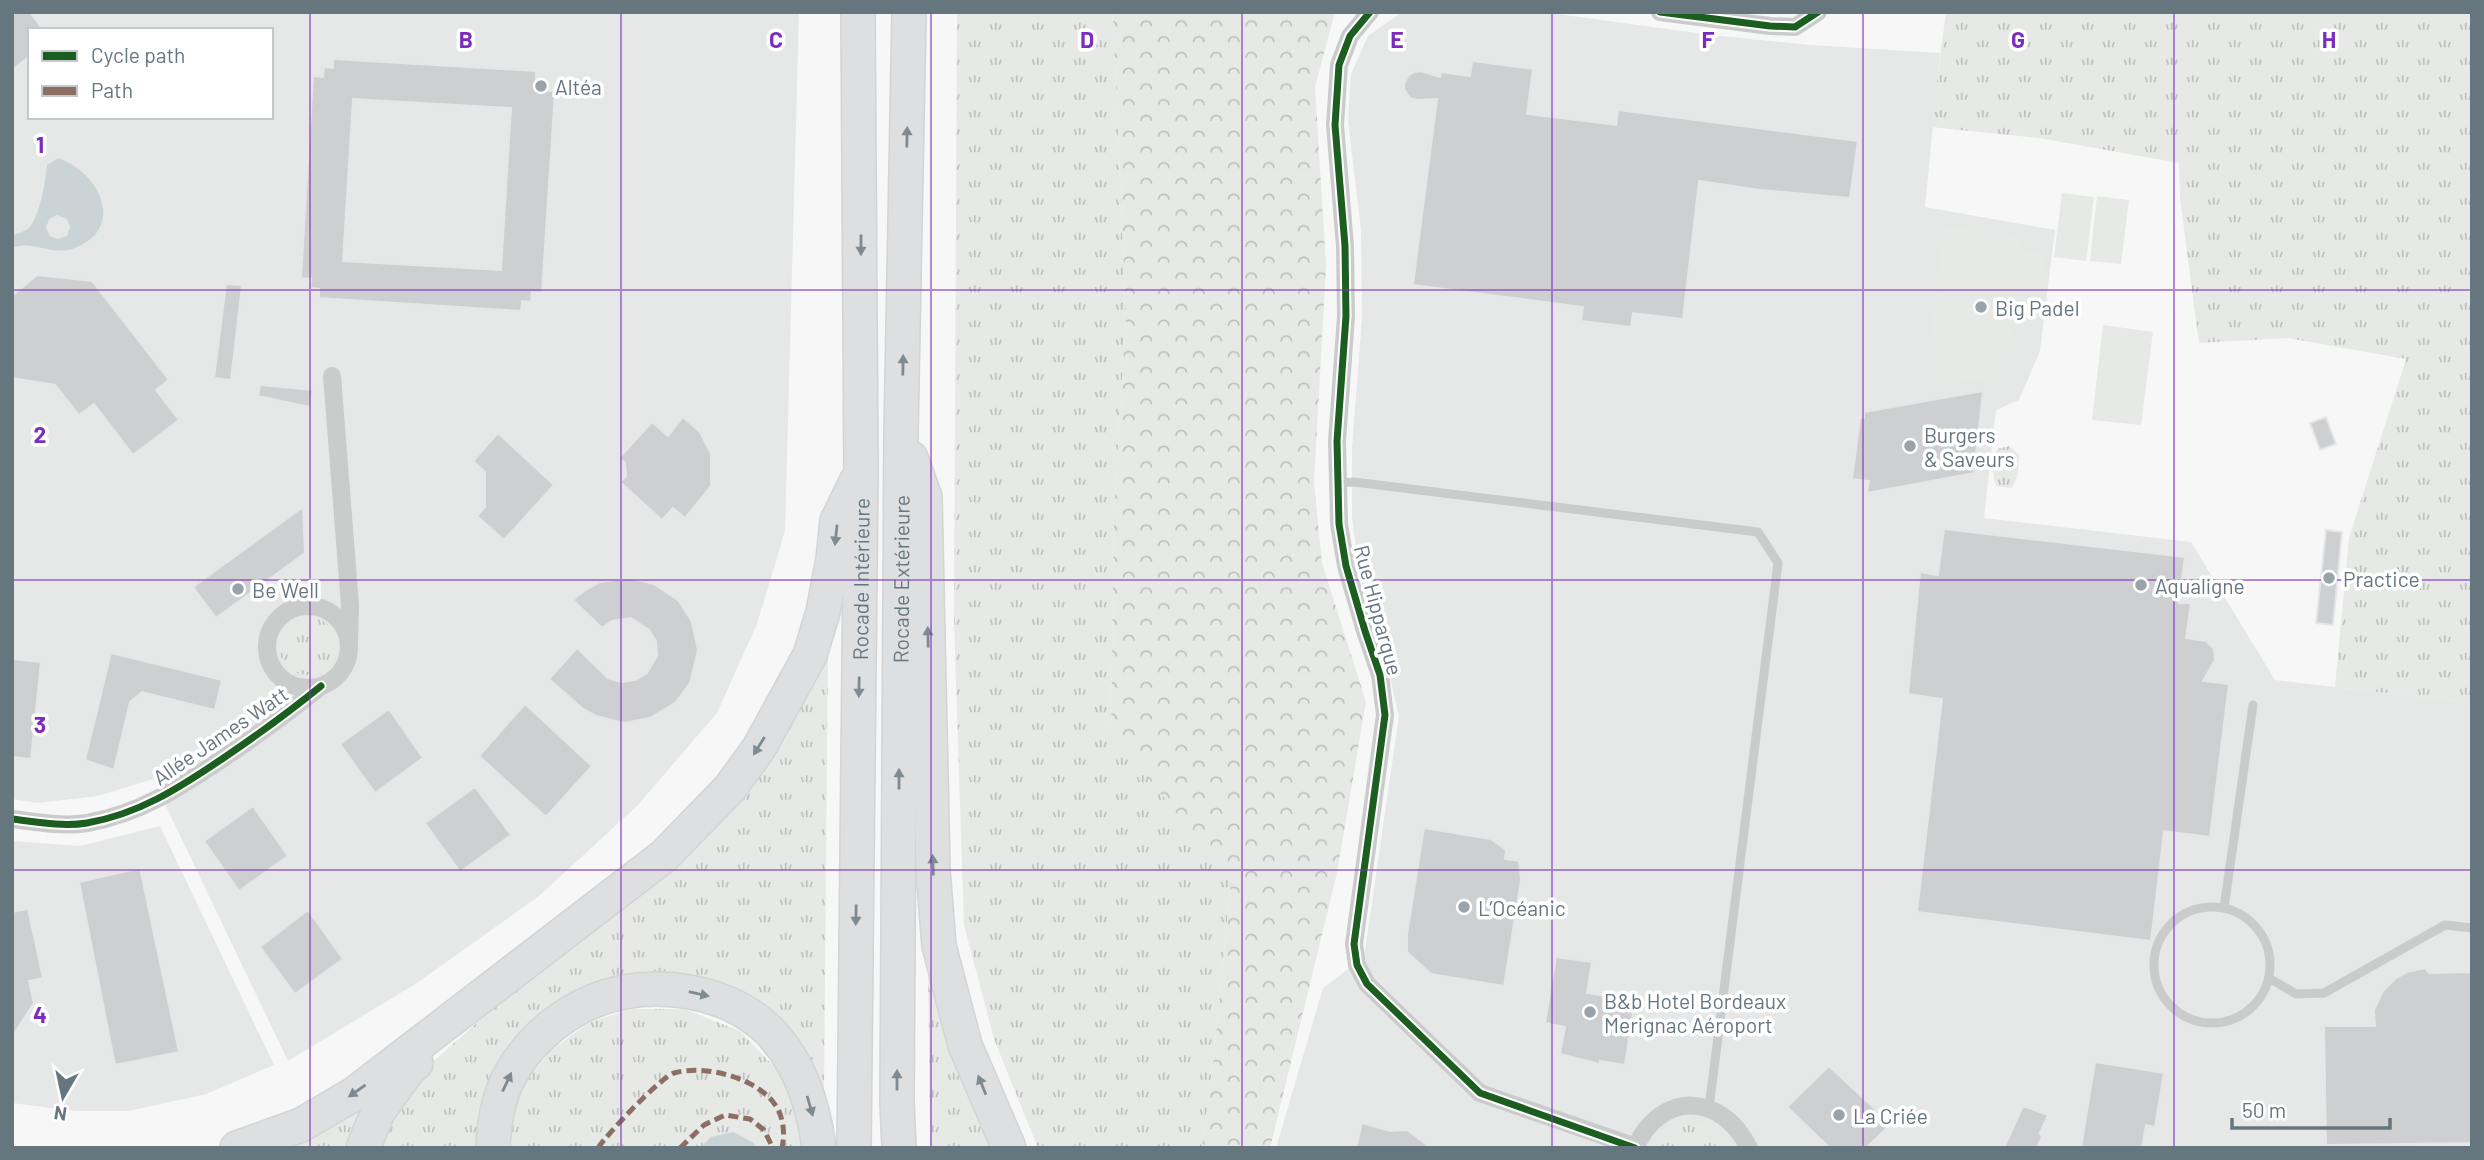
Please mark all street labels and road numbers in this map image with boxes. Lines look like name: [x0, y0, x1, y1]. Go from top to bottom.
street label: Rocade Extérieure: [887, 495, 913, 663]
street label: Rocade Intérieure: [847, 498, 873, 660]
street label: Rue Hipparque: [1350, 542, 1408, 678]
street label: Allée James Watt: [148, 681, 292, 789]

